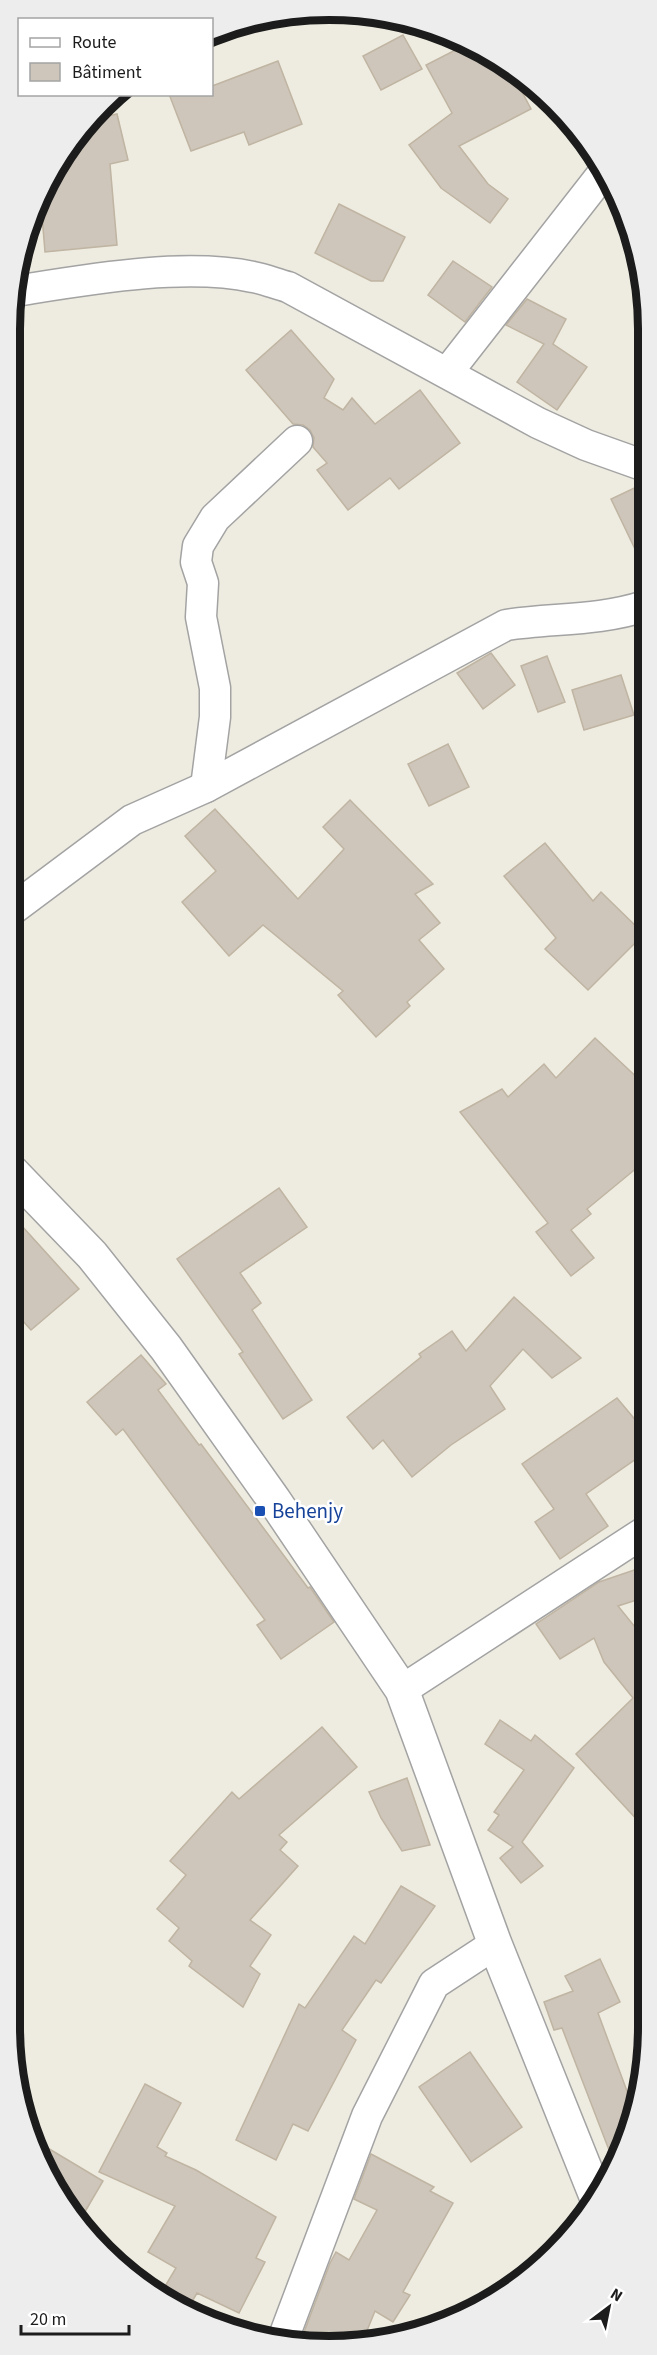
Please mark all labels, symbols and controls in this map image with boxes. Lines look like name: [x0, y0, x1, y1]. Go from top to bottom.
legend: [18, 18, 213, 96]
text: Route: [72, 30, 116, 55]
text: Bâtiment: [72, 60, 142, 85]
place label: Behenjy: [272, 1496, 343, 1526]
marker: Behenjy: [253, 1504, 267, 1518]
north arrow: [579, 2277, 639, 2337]
text: N: [606, 2283, 627, 2307]
scale bar: [21, 2298, 129, 2336]
text: 20 m: [30, 2307, 66, 2332]

